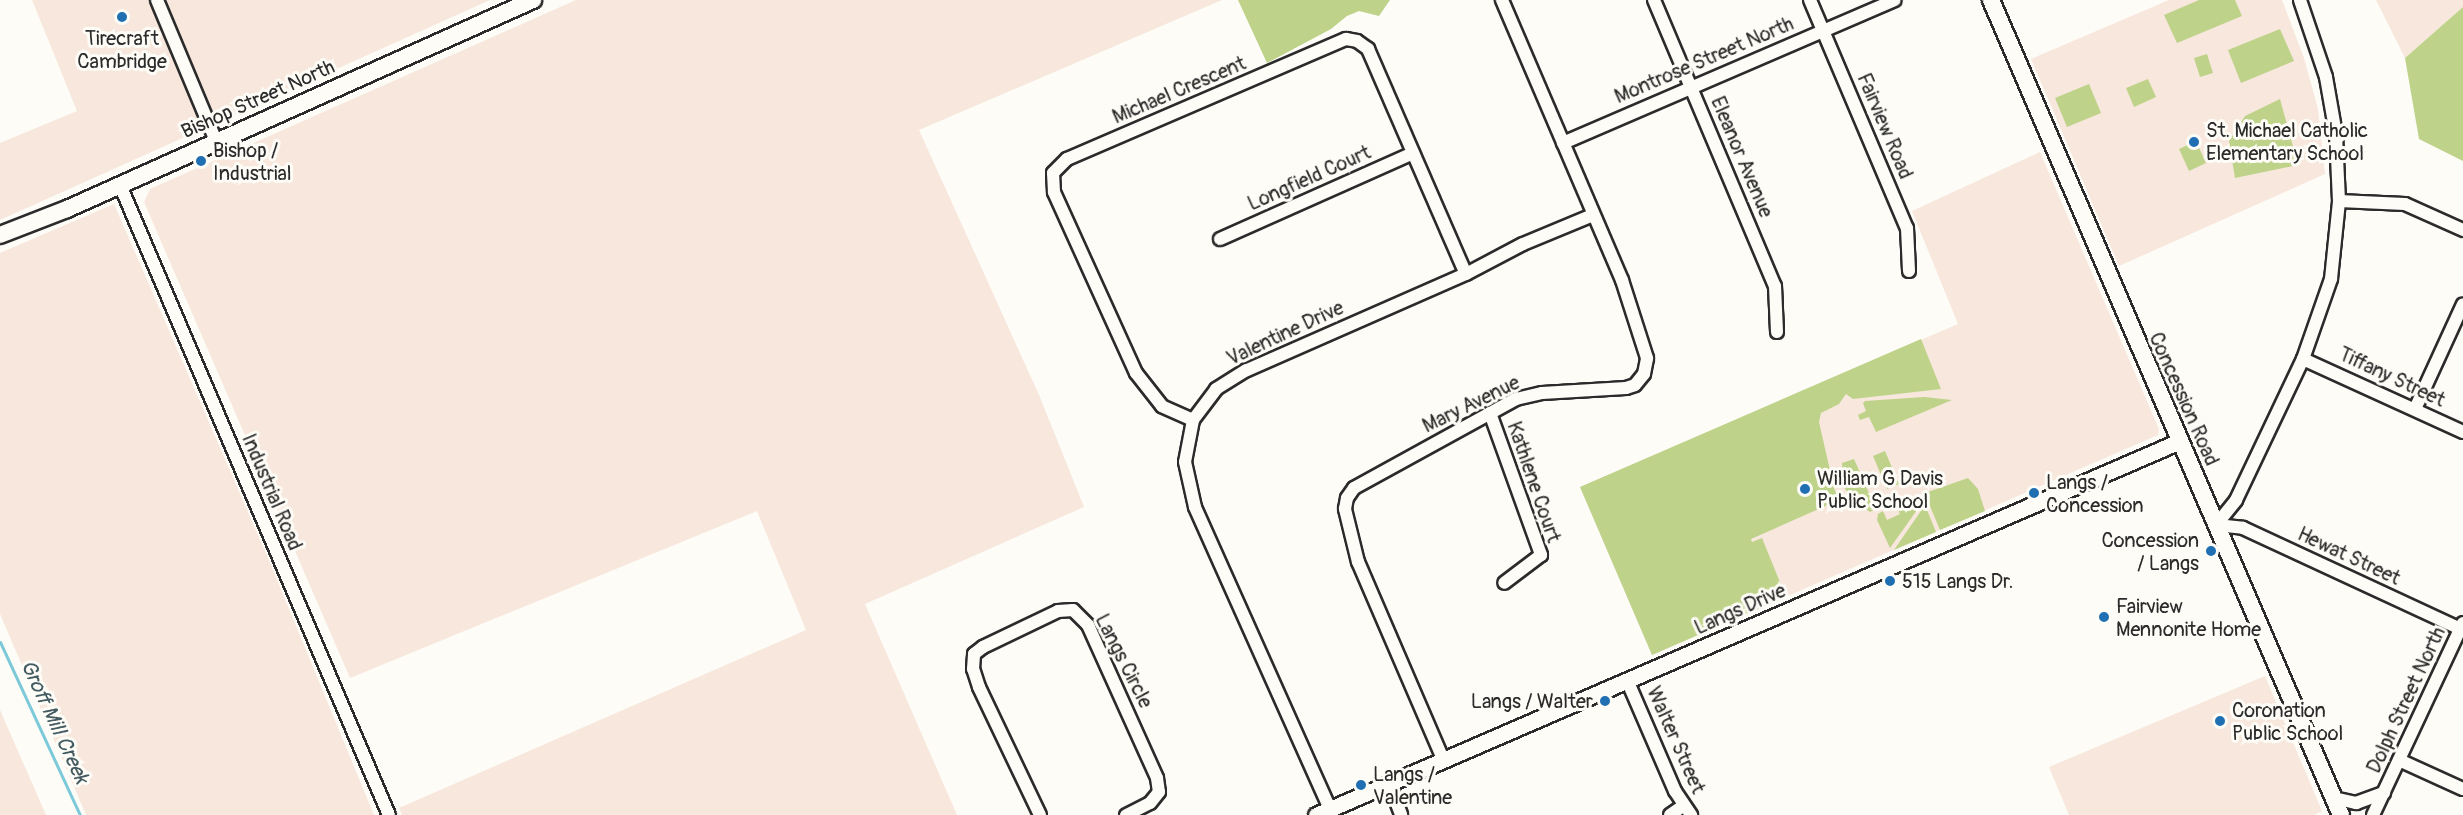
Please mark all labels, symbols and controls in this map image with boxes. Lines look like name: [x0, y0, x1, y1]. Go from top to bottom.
marker: Tirecraft Cambridge: [115, 10, 129, 24]
street label: Montrose Street North: [1611, 11, 1797, 109]
place label: Tirecraft Cambridge: [77, 27, 167, 74]
street label: Michael Crescent: [1109, 51, 1249, 129]
street label: Bishop Street North: [178, 54, 338, 144]
street label: Fairview Road: [1852, 70, 1918, 182]
street label: Eleanor Avenue: [1706, 93, 1778, 221]
place label: St. Michael Catholic Elementary School: [2206, 118, 2368, 165]
marker: St. Michael Catholic Elementary School: [2187, 135, 2201, 149]
place label: Bishop / Industrial: [213, 138, 292, 185]
street label: Longfield Court: [1244, 140, 1374, 216]
marker: Bishop / Industrial: [194, 154, 208, 168]
street label: Valentine Drive: [1223, 295, 1347, 371]
street label: Concession Road: [2144, 329, 2224, 469]
street label: Tiffany Street: [2335, 342, 2449, 412]
street label: Mary Avenue: [1418, 370, 1524, 438]
street label: Kathlene Court: [1502, 418, 1566, 546]
street label: Industrial Road: [237, 430, 307, 554]
place label: William G Davis Public School: [1817, 466, 1943, 513]
place label: Langs / Concession: [2046, 470, 2144, 517]
marker: William G Davis Public School: [1798, 482, 1812, 496]
marker: Langs / Concession: [2027, 486, 2041, 500]
street label: Hewat Street: [2294, 522, 2404, 590]
place label: Concession / Langs: [2101, 528, 2199, 575]
marker: Concession / Langs: [2204, 544, 2218, 558]
place label: 515 Langs Dr.: [1902, 569, 2013, 593]
marker: 515 Langs Dr.: [1883, 574, 1897, 588]
street label: Langs Drive: [1691, 578, 1789, 640]
place label: Fairview Mennonite Home: [2116, 594, 2261, 641]
street label: Langs Circle: [1090, 610, 1158, 712]
marker: Fairview Mennonite Home: [2097, 610, 2111, 624]
street label: Dolph Street North: [2362, 623, 2450, 777]
water label: Groff Mill Creek: [14, 656, 94, 788]
street label: Walter Street: [1642, 683, 1710, 797]
place label: Langs / Walter: [1471, 689, 1593, 713]
marker: Langs / Walter: [1598, 694, 1612, 708]
place label: Coronation Public School: [2232, 698, 2343, 745]
marker: Coronation Public School: [2213, 714, 2227, 728]
place label: Langs / Valentine: [1373, 762, 1452, 809]
marker: Langs / Valentine: [1354, 778, 1368, 792]

